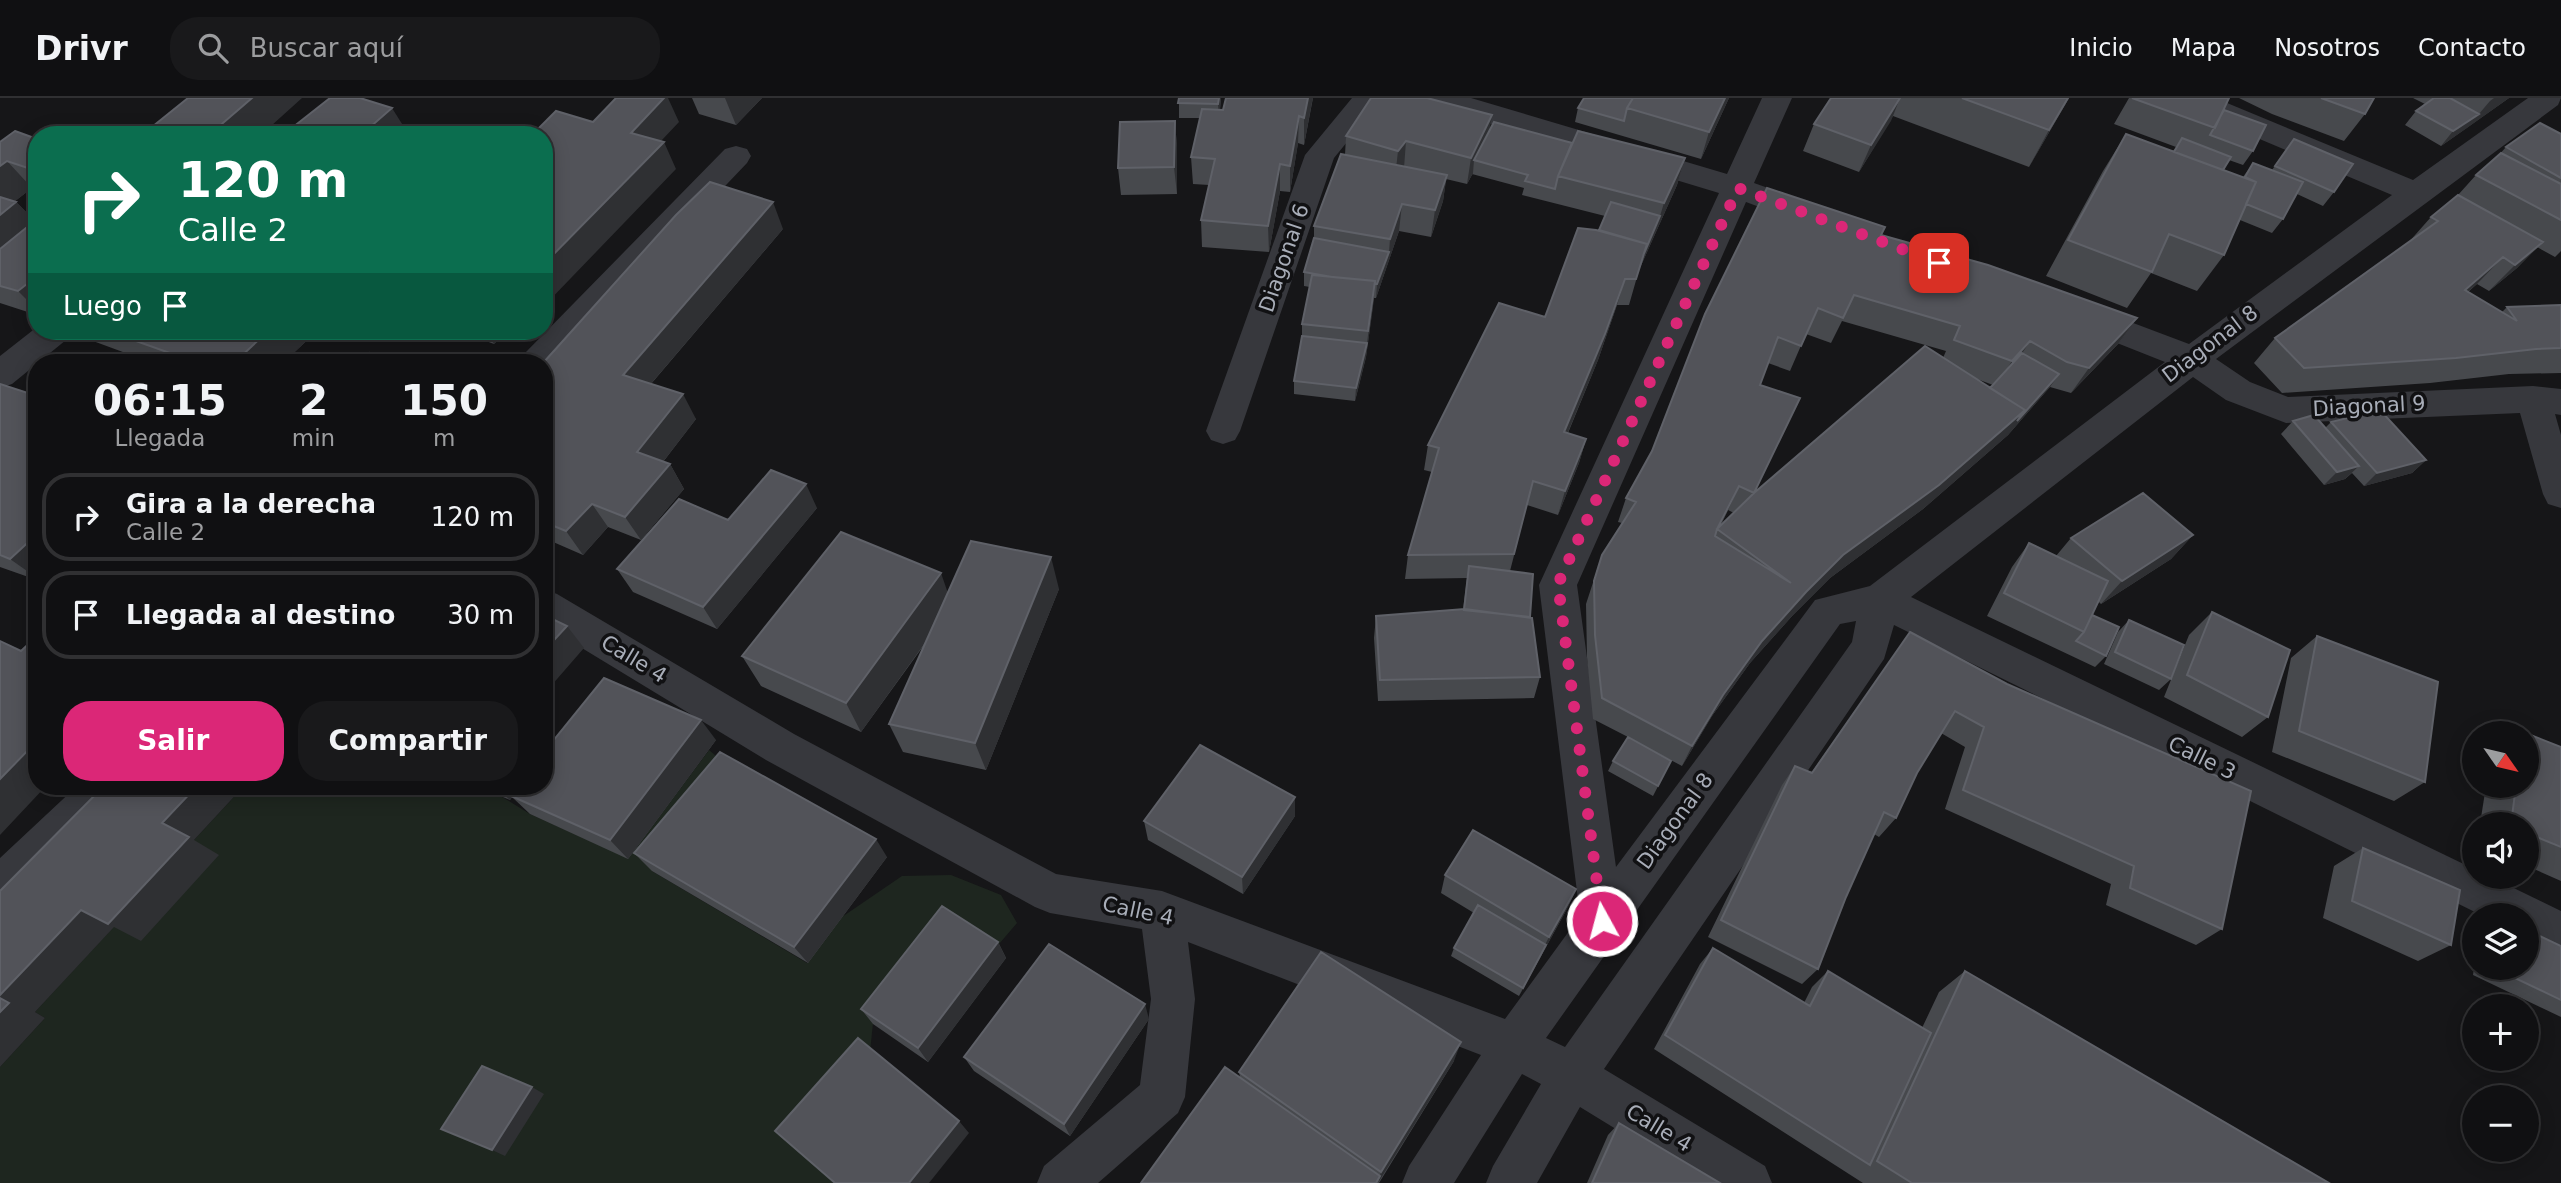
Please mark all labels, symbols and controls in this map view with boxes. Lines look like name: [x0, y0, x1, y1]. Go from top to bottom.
search box: [170, 17, 660, 80]
text: Drivr: [35, 29, 128, 68]
icon: search: [194, 29, 232, 67]
text: Buscar aquí: [250, 33, 403, 63]
text: Inicio: [2069, 34, 2133, 62]
text: Mapa: [2171, 34, 2236, 62]
text: Nosotros: [2274, 34, 2380, 62]
text: Contacto: [2418, 34, 2526, 62]
text: 120 m: [178, 152, 348, 209]
icon: right: [63, 154, 154, 245]
street label: Diagonal 6: [1254, 201, 1314, 315]
text: Calle 2: [178, 211, 288, 249]
pin: [1909, 233, 1969, 293]
icon: arrive: [1920, 244, 1958, 282]
icon: arrive: [156, 287, 194, 325]
text: Luego: [63, 291, 142, 321]
street label: Diagonal 8: [2158, 300, 2262, 388]
text: 06:15: [93, 376, 227, 425]
text: 2: [299, 376, 328, 425]
text: 150: [400, 376, 488, 425]
street label: Diagonal 9: [2312, 391, 2426, 421]
text: Llegada: [115, 425, 205, 451]
text: min: [292, 425, 335, 451]
text: m: [433, 425, 455, 451]
text: Gira a la derecha: [126, 489, 376, 519]
icon: right: [67, 498, 105, 536]
text: 120 m: [431, 502, 514, 532]
text: Calle 2: [126, 519, 205, 545]
icon: arrive: [67, 596, 105, 634]
text: Llegada al destino: [126, 600, 395, 630]
text: 30 m: [447, 600, 514, 630]
street label: Calle 4: [597, 630, 671, 688]
button: Salir: [63, 701, 284, 781]
button: Compartir: [298, 701, 518, 781]
north arrow: [2462, 721, 2539, 798]
map controls: [2462, 721, 2539, 1162]
street label: Calle 3: [2164, 731, 2240, 785]
street label: Diagonal 8: [1632, 768, 1718, 874]
button: sound: [2462, 812, 2539, 889]
position arrow: [1565, 884, 1639, 958]
street label: Calle 4: [1100, 892, 1176, 930]
button: layers: [2462, 903, 2539, 980]
button: +: [2462, 994, 2539, 1071]
button: −: [2462, 1085, 2539, 1162]
street label: Calle 4: [1622, 1099, 1696, 1157]

